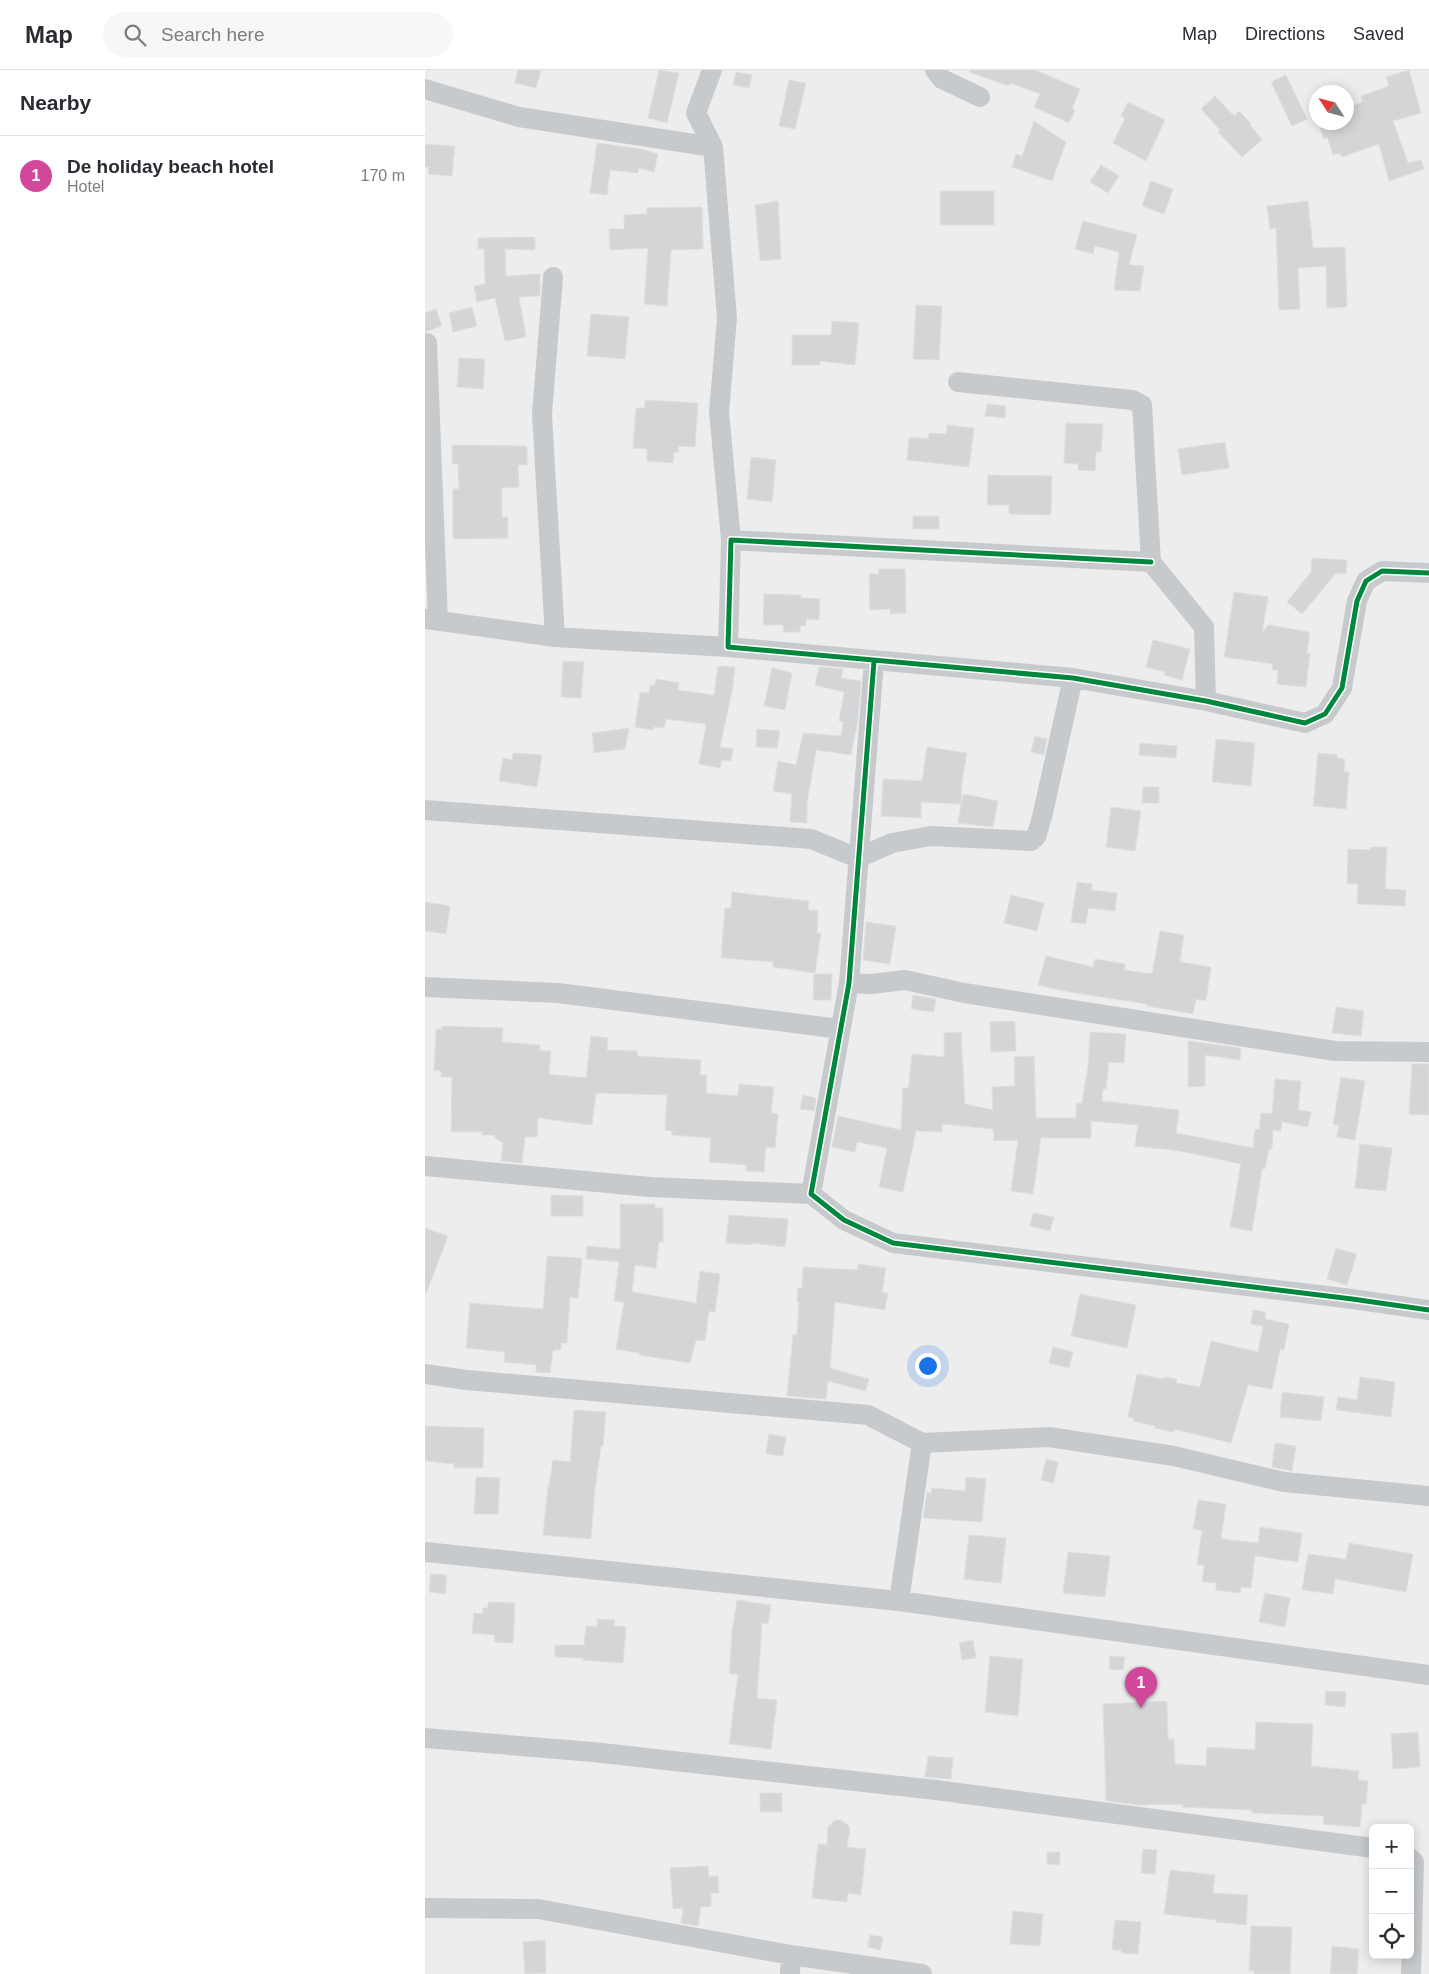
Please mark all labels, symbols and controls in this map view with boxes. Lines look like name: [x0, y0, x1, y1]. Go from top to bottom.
search box: [103, 12, 453, 57]
text: Map: [25, 21, 73, 48]
icon: search: [121, 21, 149, 49]
text: Search here: [161, 24, 265, 45]
text: Map: [1182, 24, 1217, 44]
text: Directions: [1245, 24, 1325, 44]
text: Saved: [1353, 24, 1404, 44]
north arrow: [1309, 85, 1354, 130]
text: Nearby: [20, 91, 91, 114]
text: De holiday beach hotel: [67, 156, 274, 177]
text: 1: [32, 167, 40, 184]
text: 170 m: [361, 167, 405, 184]
text: Hotel: [67, 178, 104, 195]
your location: [915, 1353, 941, 1379]
pin: 1: [1125, 1667, 1157, 1708]
map controls: [1369, 1824, 1414, 1959]
button: +: [1369, 1824, 1414, 1869]
button: −: [1369, 1869, 1414, 1914]
button: locate: [1369, 1914, 1414, 1959]

